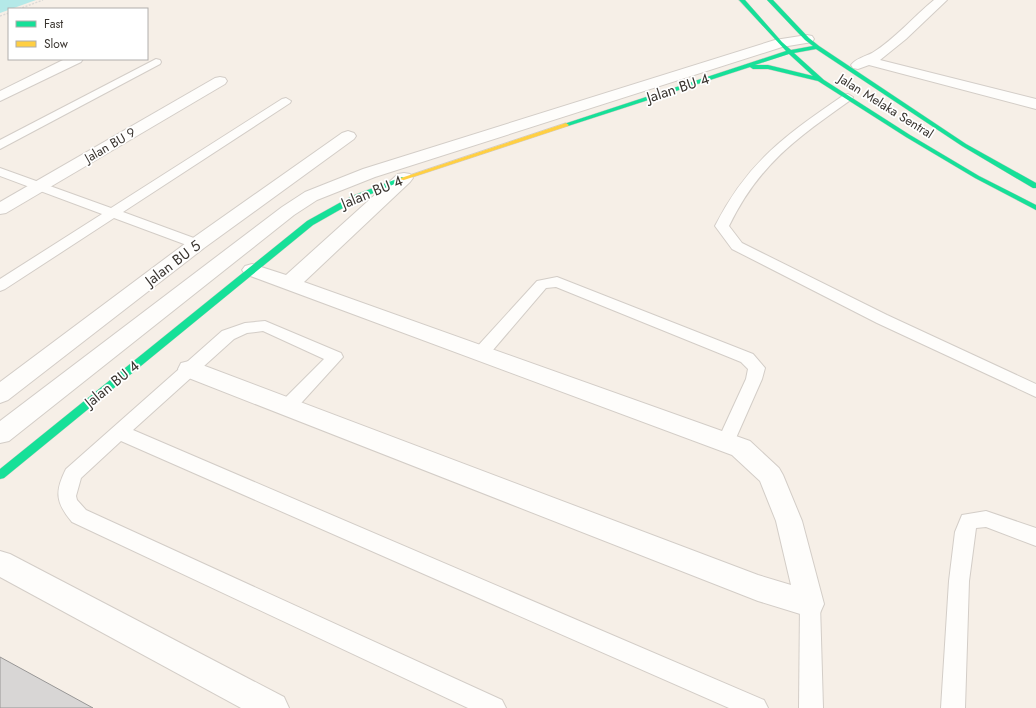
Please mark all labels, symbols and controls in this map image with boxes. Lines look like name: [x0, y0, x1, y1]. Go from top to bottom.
legend: [8, 8, 148, 60]
text: Fast: [44, 15, 63, 33]
text: Slow: [44, 35, 69, 53]
street label: Jalan BU 4: [642, 67, 712, 109]
street label: Jalan Melaka Sentral: [833, 68, 937, 143]
street label: Jalan BU 9: [79, 123, 139, 168]
street label: Jalan BU 4: [336, 170, 406, 215]
street label: Jalan BU 5: [139, 235, 205, 292]
street label: Jalan BU 4: [78, 355, 144, 414]

